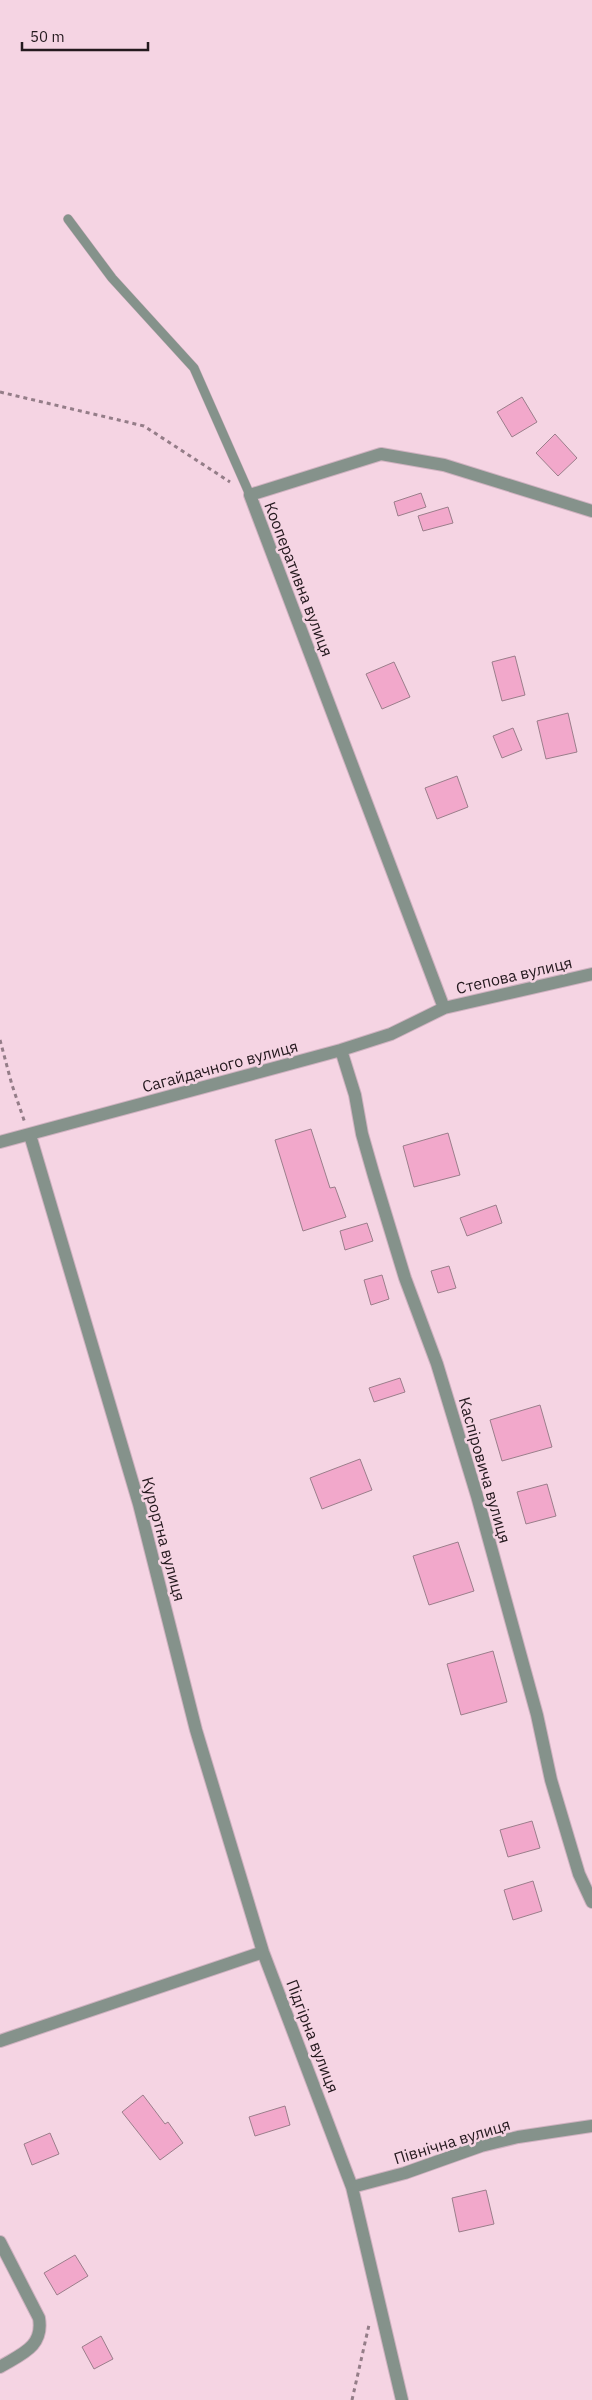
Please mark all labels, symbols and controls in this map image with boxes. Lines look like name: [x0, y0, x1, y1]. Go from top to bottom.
scale bar: [22, 20, 149, 52]
text: 50 m: [30, 27, 65, 46]
street label: Кооперативна вулиця: [260, 499, 338, 659]
street label: Степова вулиця: [454, 952, 574, 998]
street label: Сагайдачного вулиця: [140, 1036, 300, 1096]
street label: Каспіровича вулиця: [455, 1395, 515, 1545]
street label: Курортна вулиця: [138, 1475, 190, 1603]
street label: Підгірна вулиця: [282, 1977, 344, 2095]
street label: Північна вулиця: [391, 2114, 513, 2168]

